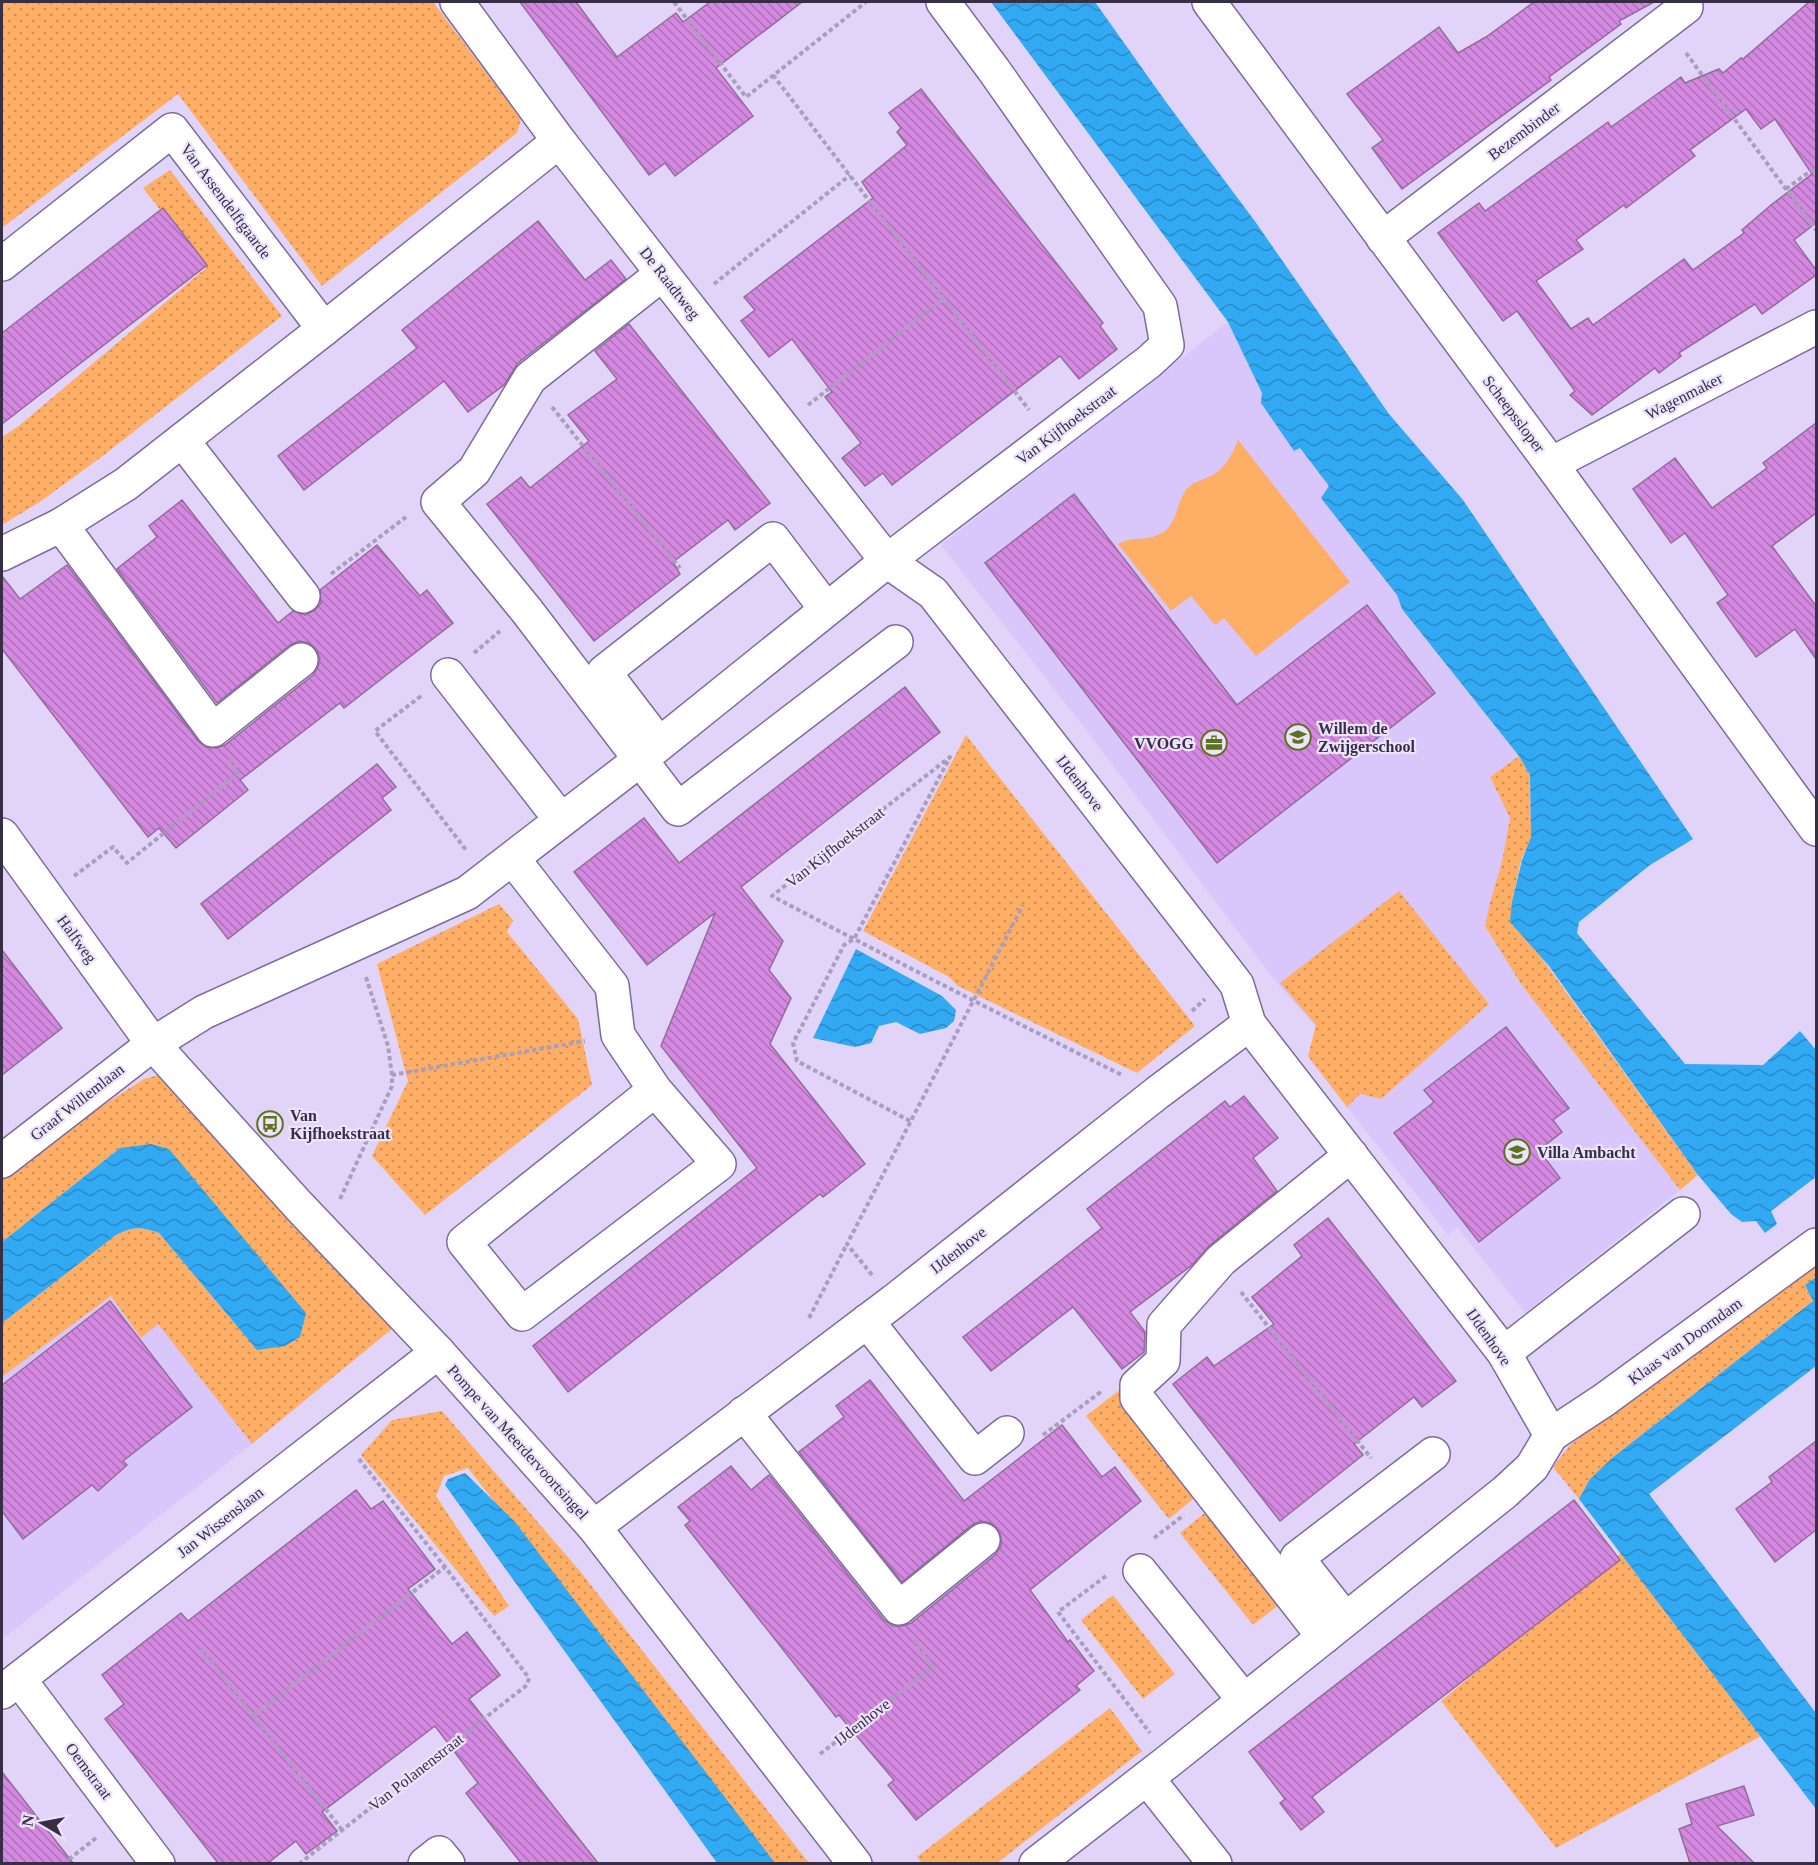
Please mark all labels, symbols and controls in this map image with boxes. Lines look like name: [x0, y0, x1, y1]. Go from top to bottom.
street label: Bezembinder: [1485, 98, 1564, 163]
street label: Van Assendelftgaarde: [177, 140, 275, 262]
street label: De Raadtweg: [636, 244, 703, 323]
street label: Wagenmaker: [1643, 369, 1726, 424]
street label: Scheepssloper: [1479, 372, 1549, 457]
street label: Van Kijfhoekstraat: [1013, 382, 1120, 469]
place label: Willem de Zwijgerschool: [1318, 720, 1415, 756]
school or university icon: Willem de Zwijgerschool: [1283, 722, 1313, 752]
office icon: VVOGG: [1199, 728, 1229, 758]
place label: VVOGG: [1134, 735, 1195, 752]
street label: IJdenhove: [1053, 752, 1107, 814]
street label: Van Kijfhoekstraat: [782, 803, 889, 892]
street label: Halfweg: [53, 912, 100, 967]
street label: Graaf Willemlaan: [27, 1060, 127, 1144]
place label: Van Kijfhoekstraat: [290, 1107, 391, 1143]
bus stop icon: Van Kijfhoekstraat: [255, 1109, 285, 1139]
school or university icon: Villa Ambacht: [1502, 1137, 1532, 1167]
place label: Villa Ambacht: [1537, 1144, 1636, 1161]
street label: IJdenhove: [927, 1223, 989, 1277]
street label: Klaas van Doorndam: [1625, 1294, 1745, 1388]
street label: IJdenhove: [1463, 1305, 1515, 1369]
street label: Pompe van Meerdervoortsingel: [443, 1361, 592, 1524]
street label: Jan Wissenslaan: [174, 1483, 266, 1561]
street label: IJdenhove: [831, 1695, 893, 1749]
street label: Van Polanenstraat: [365, 1730, 467, 1814]
street label: Oemstraat: [62, 1740, 116, 1803]
north arrow: [12, 1793, 72, 1853]
text: N: [18, 1813, 37, 1828]

